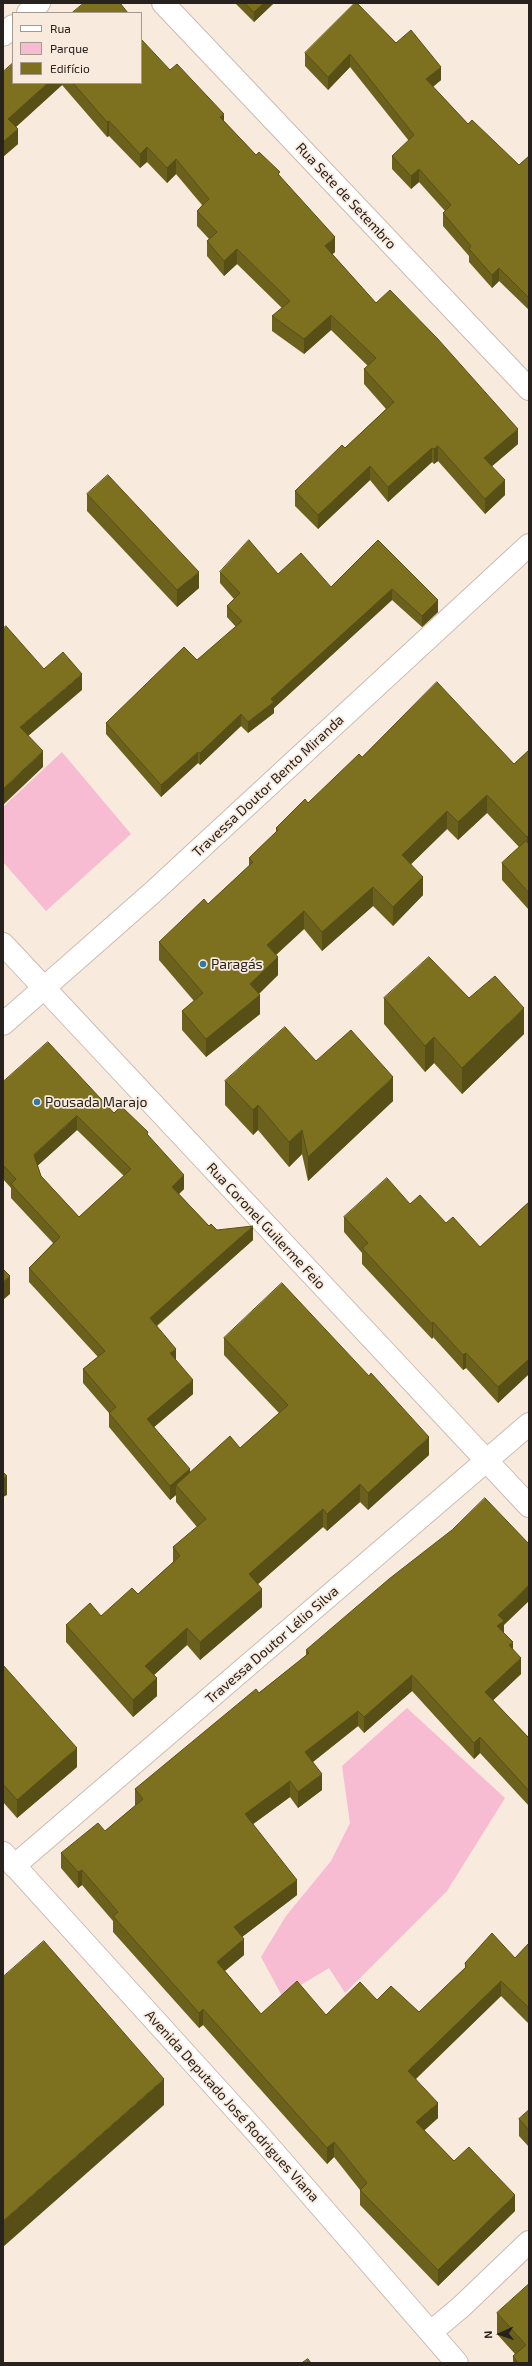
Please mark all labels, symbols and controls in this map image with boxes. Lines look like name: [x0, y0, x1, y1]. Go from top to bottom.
legend: [12, 12, 142, 84]
text: Rua: [50, 21, 71, 35]
text: Parque: [50, 41, 88, 55]
text: Edifício: [50, 61, 90, 75]
street label: Rua Sete de Setembro: [292, 139, 400, 253]
street label: Travessa Doutor Bento Miranda: [189, 711, 347, 861]
place label: Paragás: [211, 956, 263, 972]
marker: Paragás: [198, 959, 208, 969]
place label: Pousada Marajo: [45, 1094, 147, 1110]
marker: Pousada Marajo: [32, 1097, 42, 1107]
street label: Rua Coronel Guilerme Feio: [203, 1159, 329, 1293]
street label: Travessa Doutor Lélio Silva: [202, 1583, 342, 1707]
street label: Avenida Deputado José Rodrigues Viana: [141, 2007, 323, 2205]
north arrow: [480, 2314, 520, 2354]
text: N: [481, 2330, 494, 2339]

